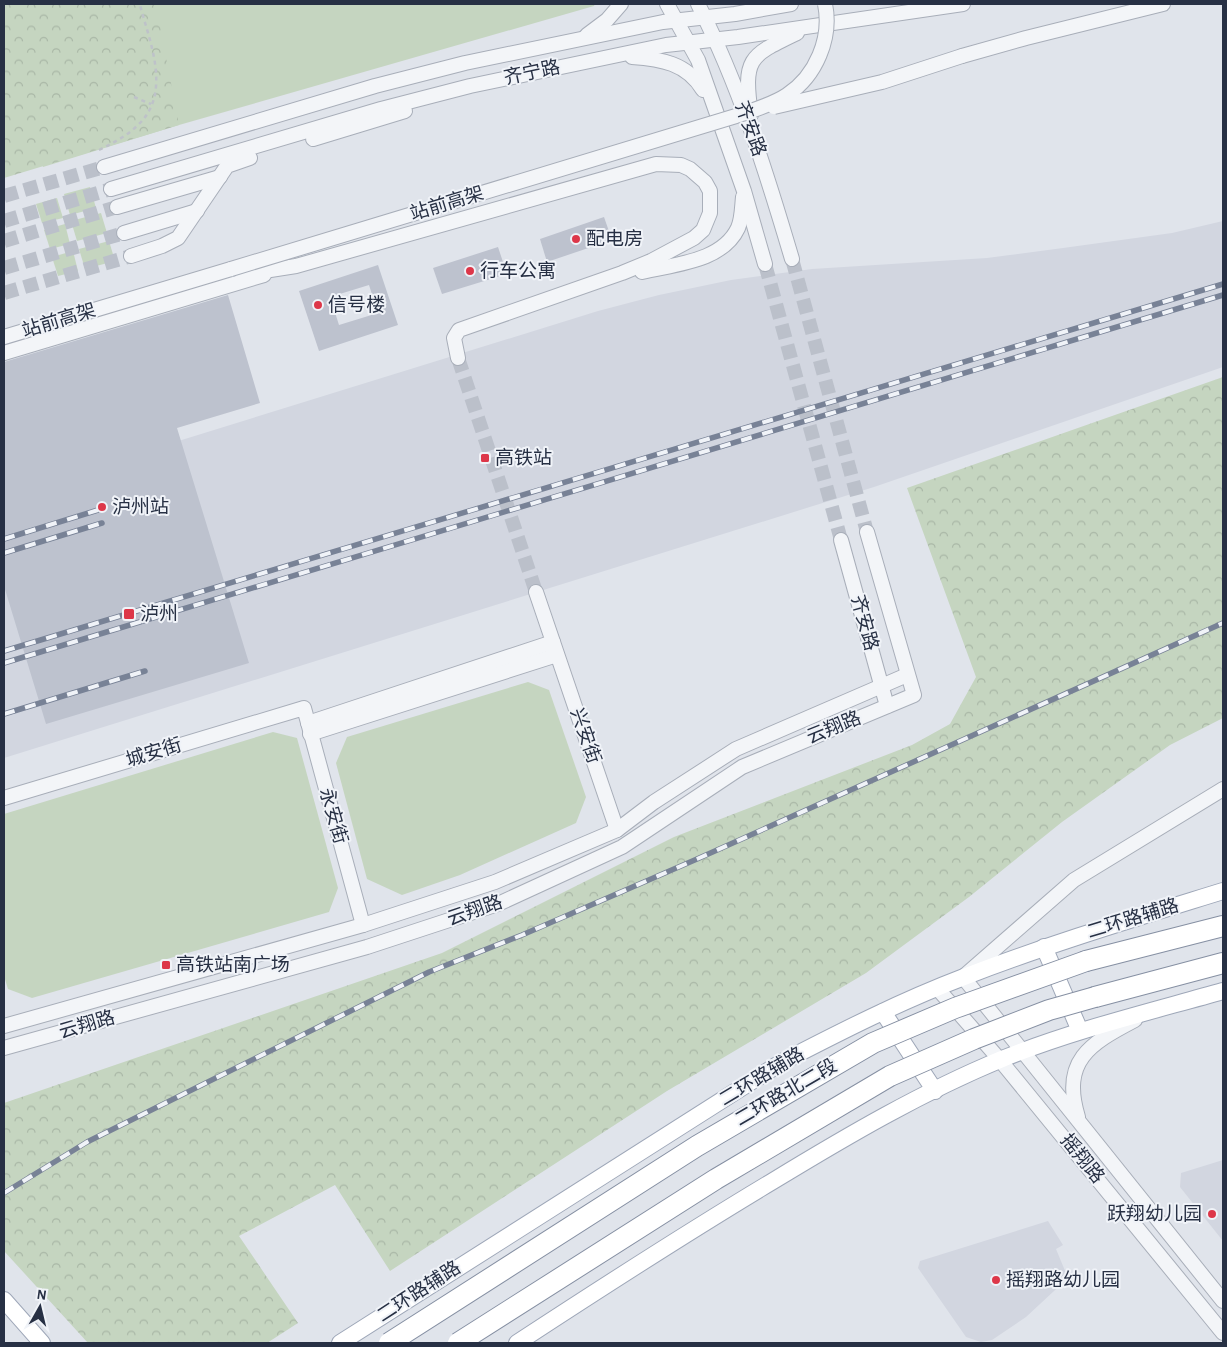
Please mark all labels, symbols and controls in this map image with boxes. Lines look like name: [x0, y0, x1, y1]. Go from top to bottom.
street label: 齐宁路: [502, 56, 562, 88]
street label: 齐安路: [731, 98, 771, 159]
street label: 站前高架: [407, 182, 486, 224]
place label: 配电房: [586, 229, 643, 249]
marker: 配电房: [570, 233, 582, 245]
place label: 行车公寓: [480, 260, 556, 281]
marker: 行车公寓: [464, 265, 476, 277]
place label: 信号楼: [328, 294, 385, 315]
street label: 站前高架: [19, 299, 98, 341]
marker: 信号楼: [312, 299, 324, 311]
place label: 高铁站: [495, 447, 552, 468]
marker: 高铁站: [479, 452, 491, 464]
place label: 泸州站: [112, 497, 169, 517]
marker: 泸州站: [96, 501, 108, 513]
street label: 齐安路: [847, 592, 882, 653]
place label: 泸州: [140, 604, 178, 624]
marker: 泸州: [122, 607, 136, 621]
street label: 兴安街: [567, 705, 605, 766]
street label: 云翔路: [804, 708, 864, 747]
street label: 城安街: [123, 734, 184, 770]
street label: 永安街: [316, 785, 352, 846]
street label: 云翔路: [445, 892, 505, 929]
street label: 二环路辅路: [1084, 895, 1181, 942]
place label: 高铁站南广场: [176, 954, 290, 975]
marker: 高铁站南广场: [160, 959, 172, 971]
street label: 云翔路: [57, 1007, 117, 1042]
street label: 二环路辅路: [716, 1044, 808, 1110]
street label: 二环路北二段: [731, 1055, 840, 1130]
street label: 摇翔路: [1057, 1130, 1108, 1187]
place label: 跃翔幼儿园: [1107, 1204, 1202, 1224]
marker: 跃翔幼儿园: [1206, 1208, 1218, 1220]
street label: 二环路辅路: [373, 1257, 464, 1326]
place label: 摇翔路幼儿园: [1006, 1270, 1120, 1290]
marker: 摇翔路幼儿园: [990, 1274, 1002, 1286]
north arrow: [15, 1282, 65, 1332]
text: N: [36, 1288, 47, 1303]

